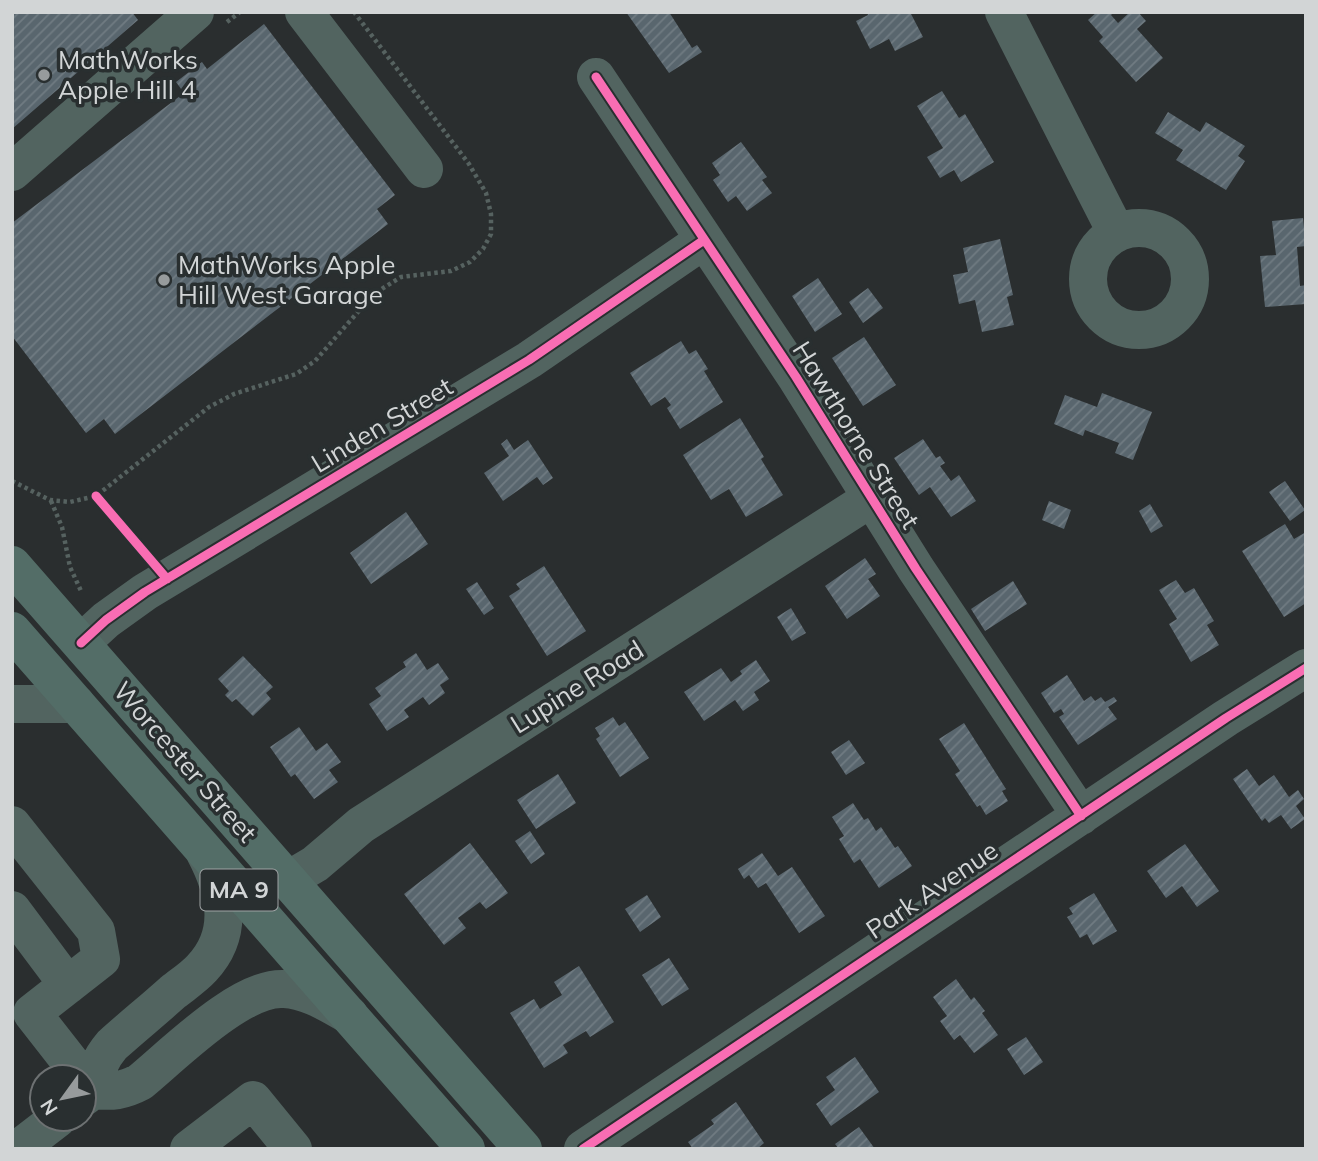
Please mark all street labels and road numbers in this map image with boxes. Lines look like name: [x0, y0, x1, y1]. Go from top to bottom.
street label: Hawthorne Street: [785, 335, 927, 535]
street label: Linden Street: [305, 369, 458, 480]
street label: Lupine Road: [504, 633, 649, 740]
street label: Worcester Street: [107, 675, 264, 849]
street label: Park Avenue: [859, 833, 1004, 946]
road number: MA 9: [201, 870, 278, 910]

